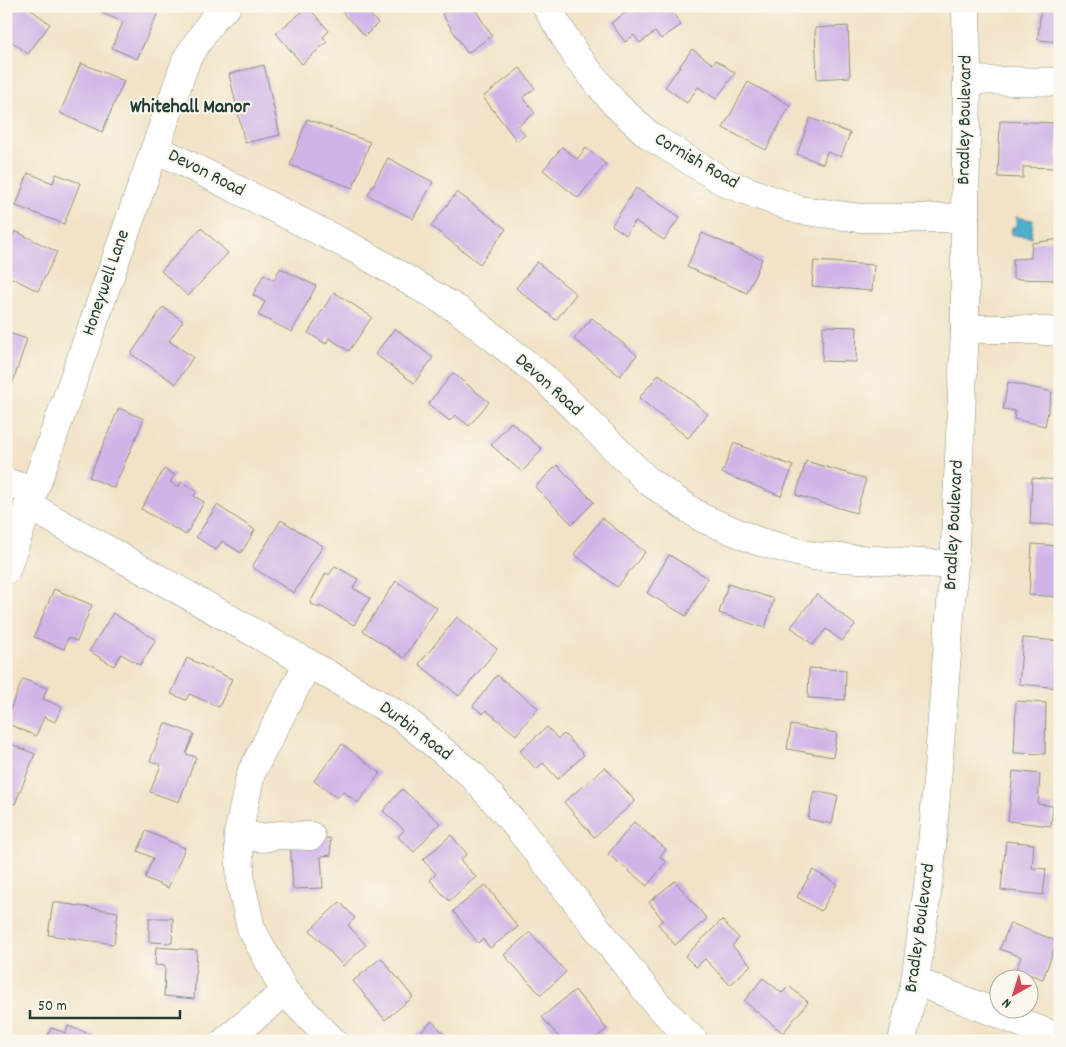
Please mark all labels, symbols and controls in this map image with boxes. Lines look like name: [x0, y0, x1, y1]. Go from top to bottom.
street label: Bradley Boulevard: [951, 55, 981, 185]
district label: Whitehall Manor: [130, 94, 250, 122]
street label: Cornish Road: [649, 127, 743, 197]
street label: Devon Road: [163, 143, 249, 205]
street label: Honeywell Lane: [76, 226, 138, 340]
street label: Devon Road: [508, 348, 588, 424]
street label: Bradley Boulevard: [938, 459, 972, 591]
street label: Durbin Road: [373, 696, 457, 768]
street label: Bradley Boulevard: [899, 862, 943, 994]
north arrow: [988, 970, 1038, 1020]
scale bar: [30, 987, 180, 1019]
text: N: [998, 993, 1016, 1012]
text: 50 m: [38, 996, 67, 1018]

